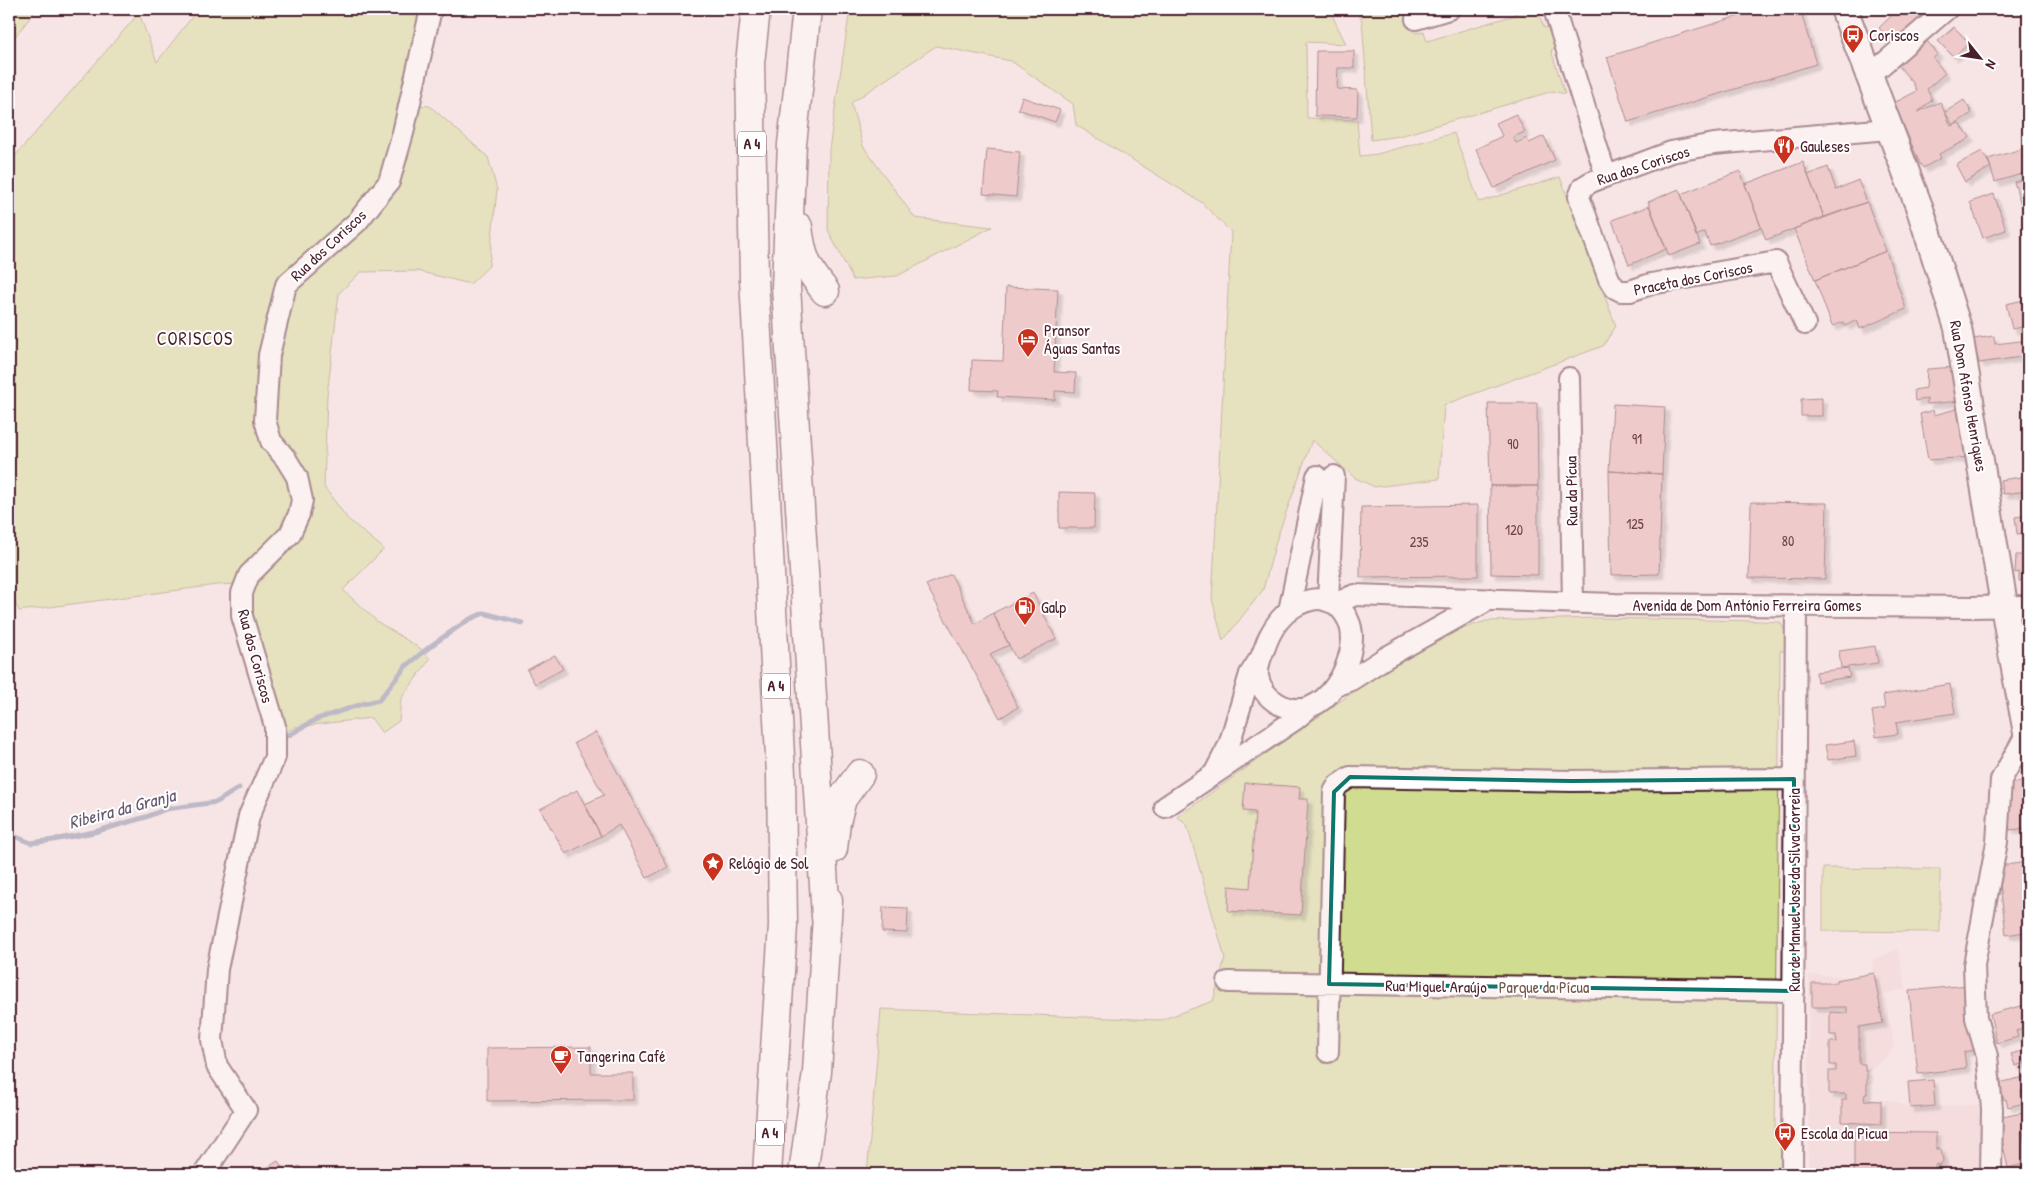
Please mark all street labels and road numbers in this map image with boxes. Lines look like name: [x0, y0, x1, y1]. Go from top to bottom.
road number: A 4: [738, 132, 766, 156]
street label: Rua dos Coriscos: [1594, 140, 1692, 190]
street label: Rua dos Coriscos: [285, 204, 371, 286]
street label: Praceta dos Coriscos: [1632, 256, 1754, 300]
street label: Rua Dom Afonso Henriques: [1945, 319, 1993, 473]
street label: Rua da Pícua: [1559, 456, 1583, 526]
street label: Avenida de Dom António Ferreira Gomes: [1633, 594, 1861, 616]
street label: Rua dos Coriscos: [233, 607, 279, 705]
road number: A 4: [762, 674, 790, 698]
street label: Rua de Manuel José da Silva Correia: [1783, 788, 1805, 992]
street label: Rua Miguel Araújo: [1385, 974, 1487, 998]
road number: A 4: [756, 1120, 784, 1146]

